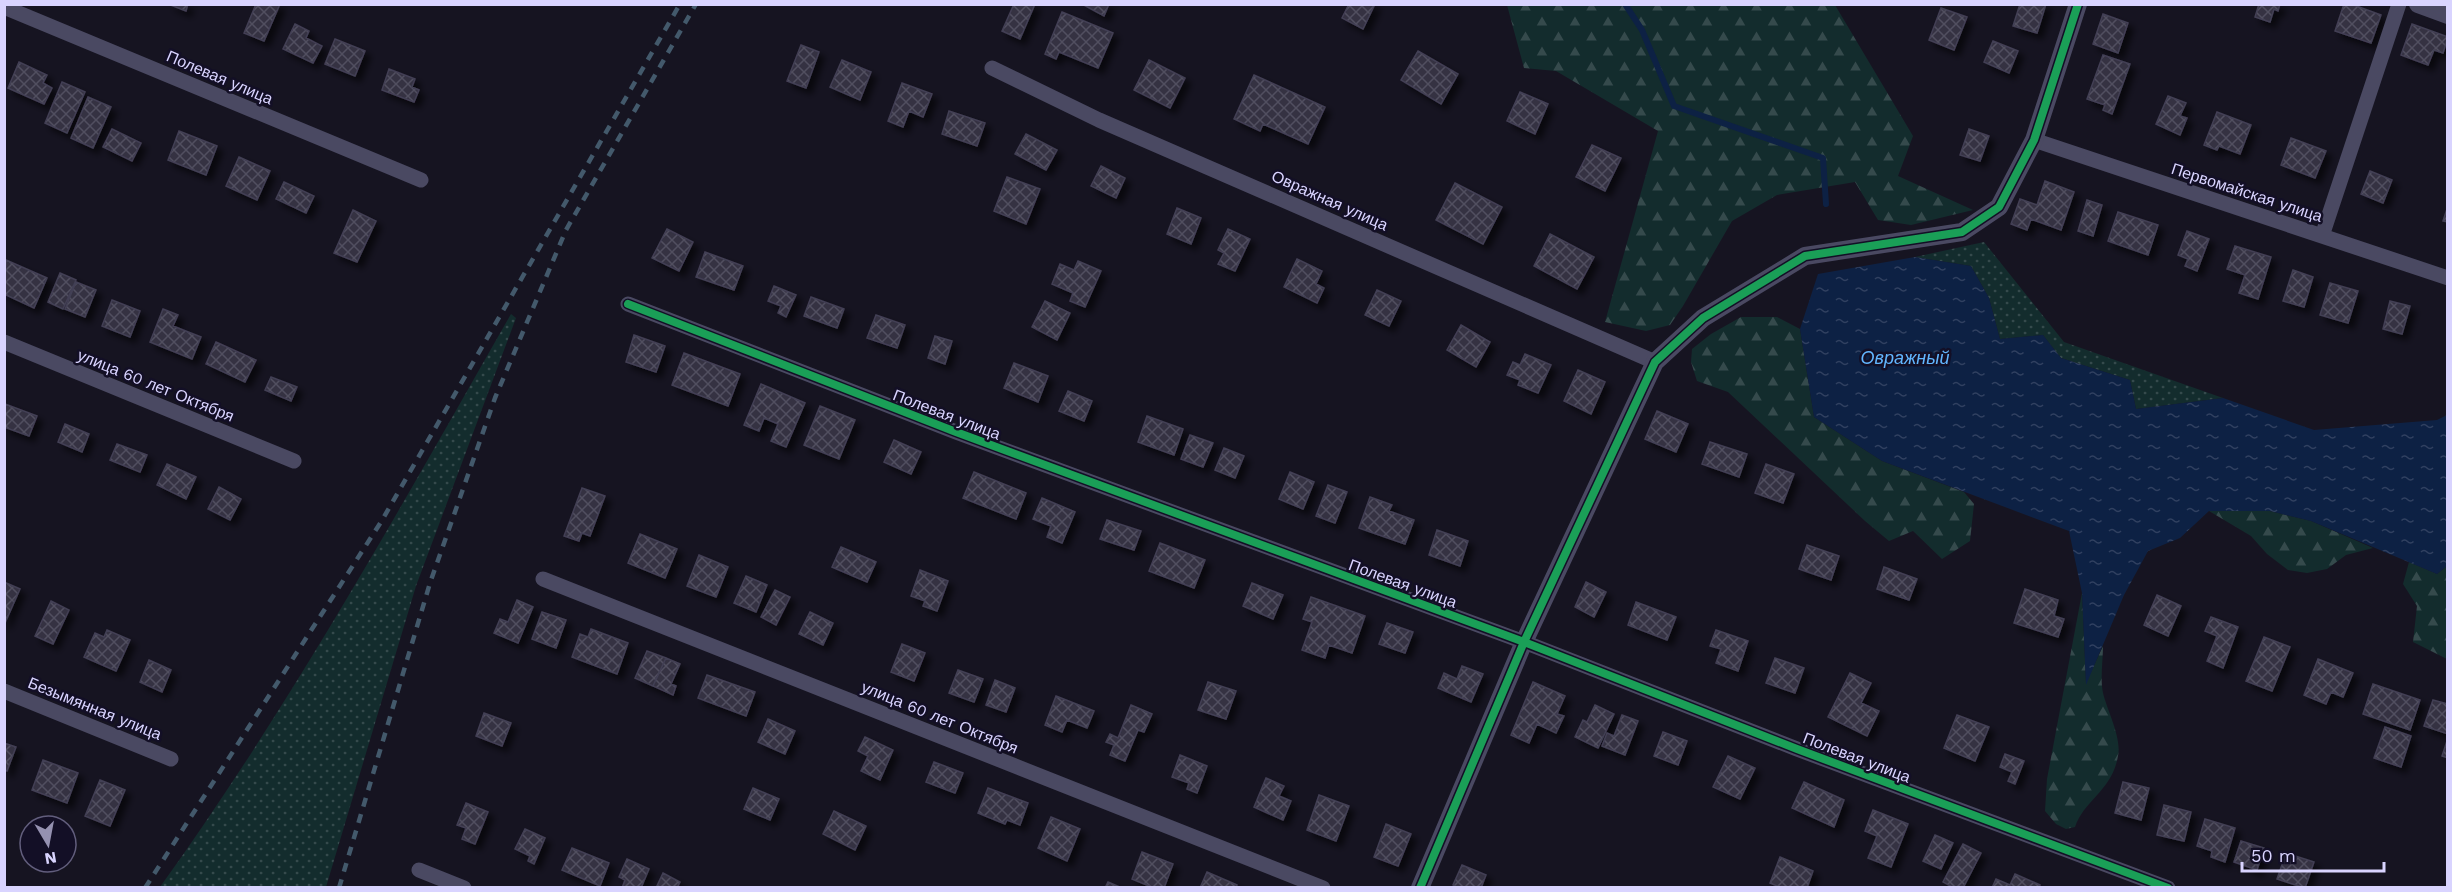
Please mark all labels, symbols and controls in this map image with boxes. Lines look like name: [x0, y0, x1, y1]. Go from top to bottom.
street label: Полевая улица: [164, 47, 276, 108]
street label: Первомайская улица: [2169, 159, 2325, 226]
street label: Овражная улица: [1269, 166, 1391, 235]
street label: улица 60 лет Октября: [75, 345, 237, 426]
water label: Овражный: [1861, 347, 1949, 368]
street label: Полевая улица: [890, 385, 1003, 444]
street label: Полевая улица: [1346, 555, 1460, 612]
street label: Безымянная улица: [25, 673, 164, 744]
street label: улица 60 лет Октября: [859, 677, 1021, 758]
street label: Полевая улица: [1800, 728, 1913, 787]
north arrow: [18, 814, 78, 874]
scale bar: [2242, 835, 2384, 873]
text: 50 m: [2251, 845, 2296, 866]
text: N: [43, 848, 58, 869]

